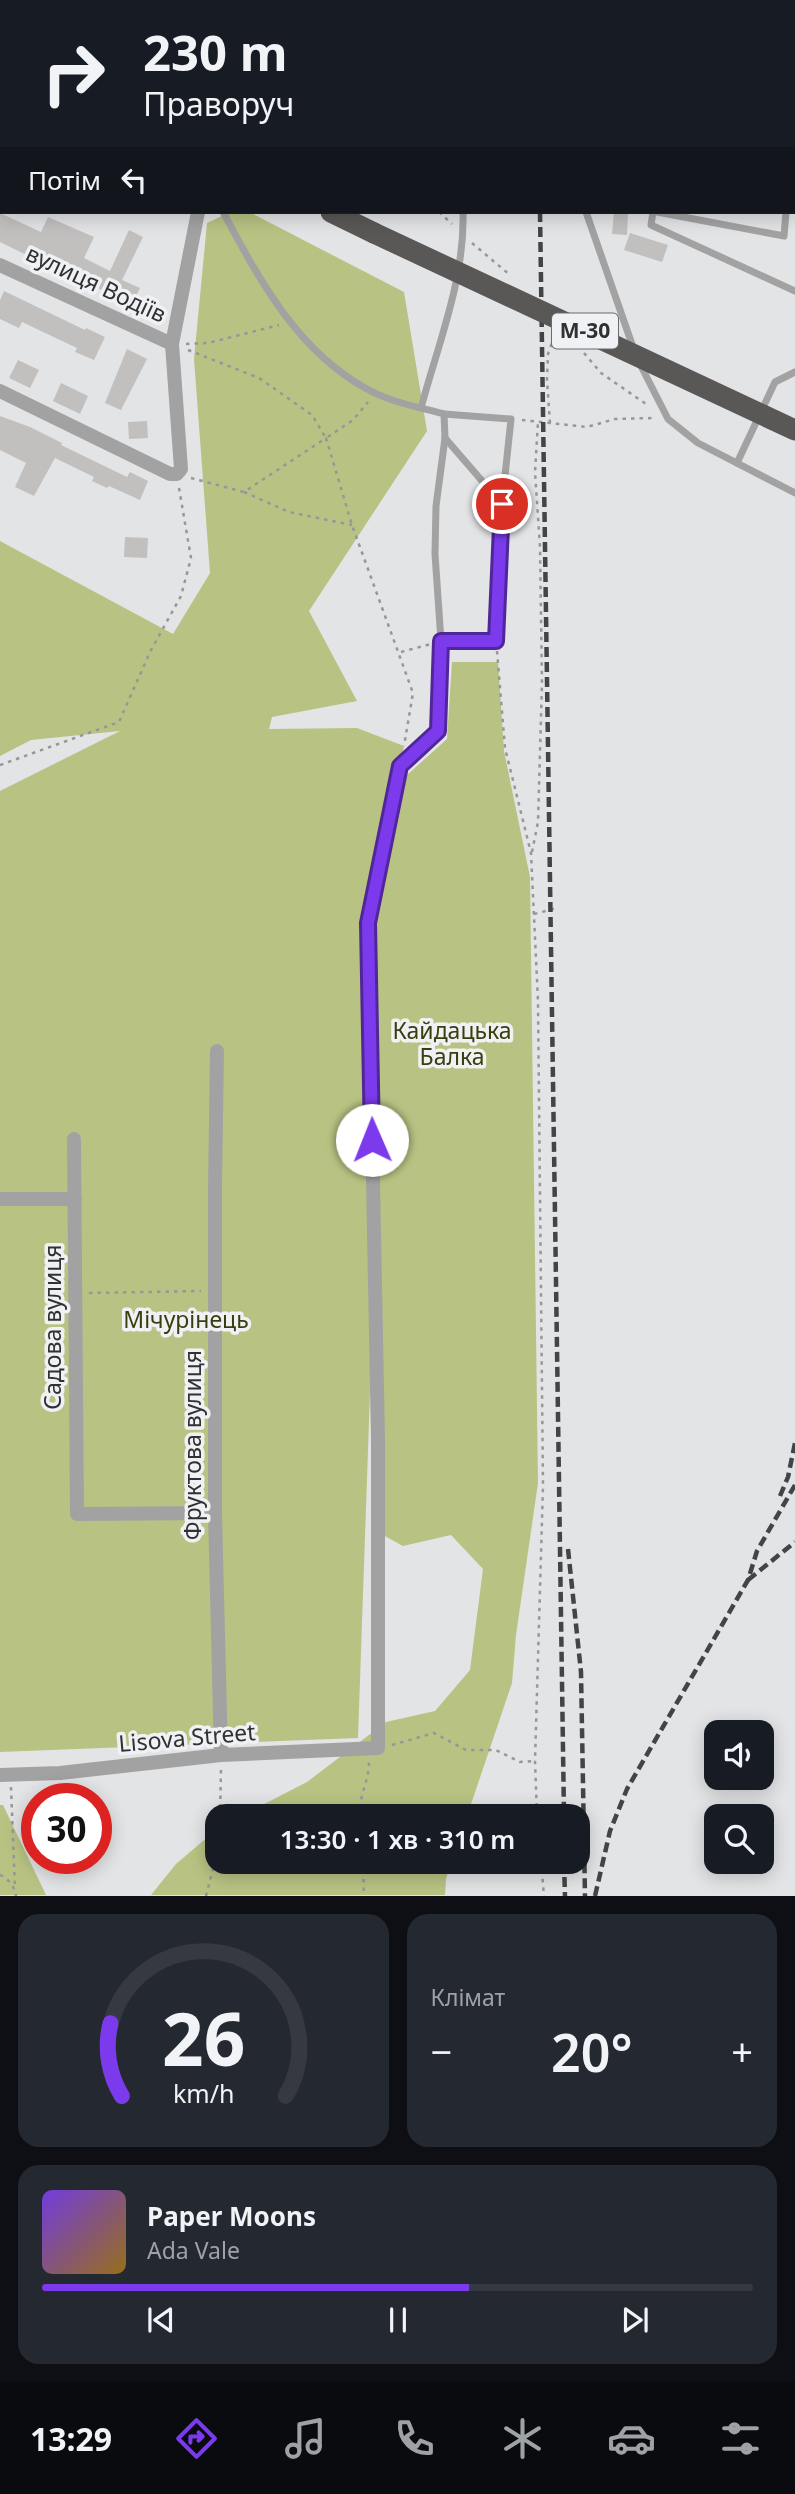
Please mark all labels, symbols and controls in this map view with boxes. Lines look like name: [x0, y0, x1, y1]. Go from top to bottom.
text: 230 m: [143, 19, 288, 85]
icon: right: [28, 28, 119, 119]
text: Праворуч: [143, 82, 294, 125]
icon: left: [115, 161, 153, 199]
text: Потім: [28, 162, 101, 198]
street label: вулиця Водіїв: [21, 237, 172, 330]
road number: М-30: [552, 314, 618, 348]
pin: [472, 474, 532, 534]
icon: arrive: [483, 485, 521, 523]
park label: Кайдацька Балка: [392, 1014, 512, 1072]
position arrow: [335, 1103, 409, 1177]
street label: Садова вулиця: [36, 1244, 68, 1410]
park label: Мічурінець: [123, 1303, 249, 1335]
street label: Фруктова вулиця: [176, 1350, 208, 1540]
street label: Lisova Street: [117, 1715, 257, 1759]
map controls: [704, 1720, 774, 1874]
button: sound: [704, 1720, 774, 1790]
speed limit sign: 30: [21, 1783, 112, 1874]
button: search: [704, 1804, 774, 1874]
text: 13:30 · 1 хв · 310 m: [280, 1821, 515, 1857]
text: Клімат: [431, 1981, 505, 2013]
text: 26: [162, 1989, 245, 2088]
text: 20°: [551, 2016, 633, 2087]
text: −: [431, 2025, 452, 2077]
text: +: [731, 2025, 753, 2077]
text: km/h: [172, 2076, 234, 2110]
text: Paper Moons: [147, 2198, 316, 2234]
text: Ada Vale: [147, 2234, 240, 2266]
icon: previous: [142, 2301, 180, 2339]
icon: pause: [379, 2301, 417, 2339]
icon: next: [616, 2301, 654, 2339]
icon: directions: [172, 2414, 221, 2463]
icon: music: [281, 2414, 330, 2463]
icon: phone: [390, 2414, 439, 2463]
icon: climate: [498, 2414, 547, 2463]
icon: car: [607, 2414, 656, 2463]
icon: filters: [716, 2414, 765, 2463]
text: 13:29: [30, 2417, 112, 2460]

